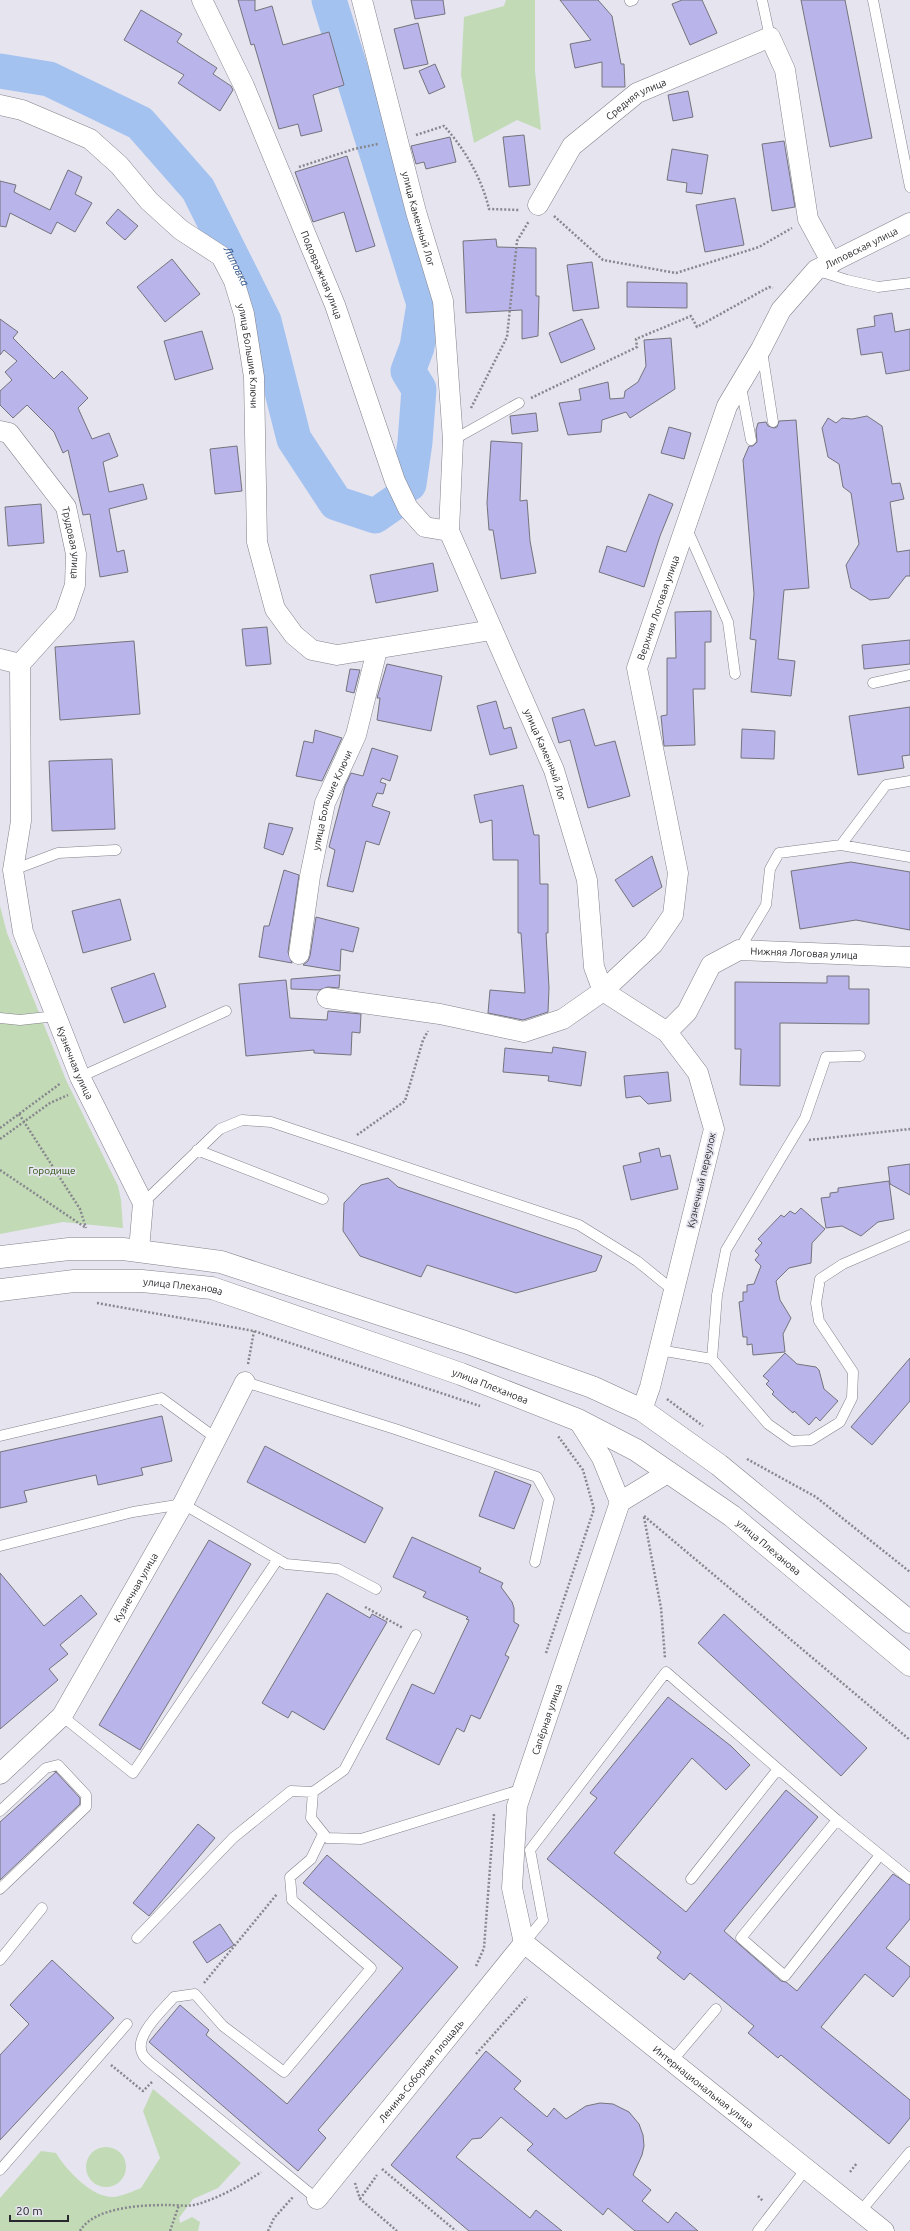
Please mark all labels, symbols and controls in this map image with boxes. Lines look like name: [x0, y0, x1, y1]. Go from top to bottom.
street label: Средняя улица: [604, 76, 668, 122]
street label: улица Каменный Лог: [400, 170, 437, 268]
street label: Липовская улица: [823, 225, 900, 271]
street label: Подовражная улица: [299, 229, 344, 321]
water label: Липовка: [221, 244, 252, 288]
street label: улица Большие Ключи: [235, 302, 260, 409]
street label: Трудовая улица: [60, 506, 81, 579]
street label: Верхняя Логовая улица: [635, 554, 681, 662]
street label: улица Каменный Лог: [522, 707, 568, 802]
street label: улица Большие Ключи: [310, 748, 354, 851]
street label: Нижняя Логовая улица: [750, 945, 858, 961]
street label: Кузнечная улица: [55, 1025, 95, 1101]
street label: Кузнечный переулок: [685, 1131, 718, 1229]
park label: Городище: [28, 1165, 76, 1176]
street label: улица Плеханова: [143, 1276, 224, 1297]
street label: улица Плеханова: [451, 1366, 530, 1406]
street label: улица Плеханова: [734, 1517, 803, 1577]
street label: Кузнечная улица: [112, 1551, 160, 1624]
street label: Сапёрная улица: [530, 1682, 564, 1756]
street label: Ленина-Соборная площадь: [376, 2018, 466, 2124]
street label: Интернациональная улица: [651, 2044, 756, 2131]
scale bar: [10, 2197, 68, 2223]
text: 20 m: [16, 2204, 43, 2217]

